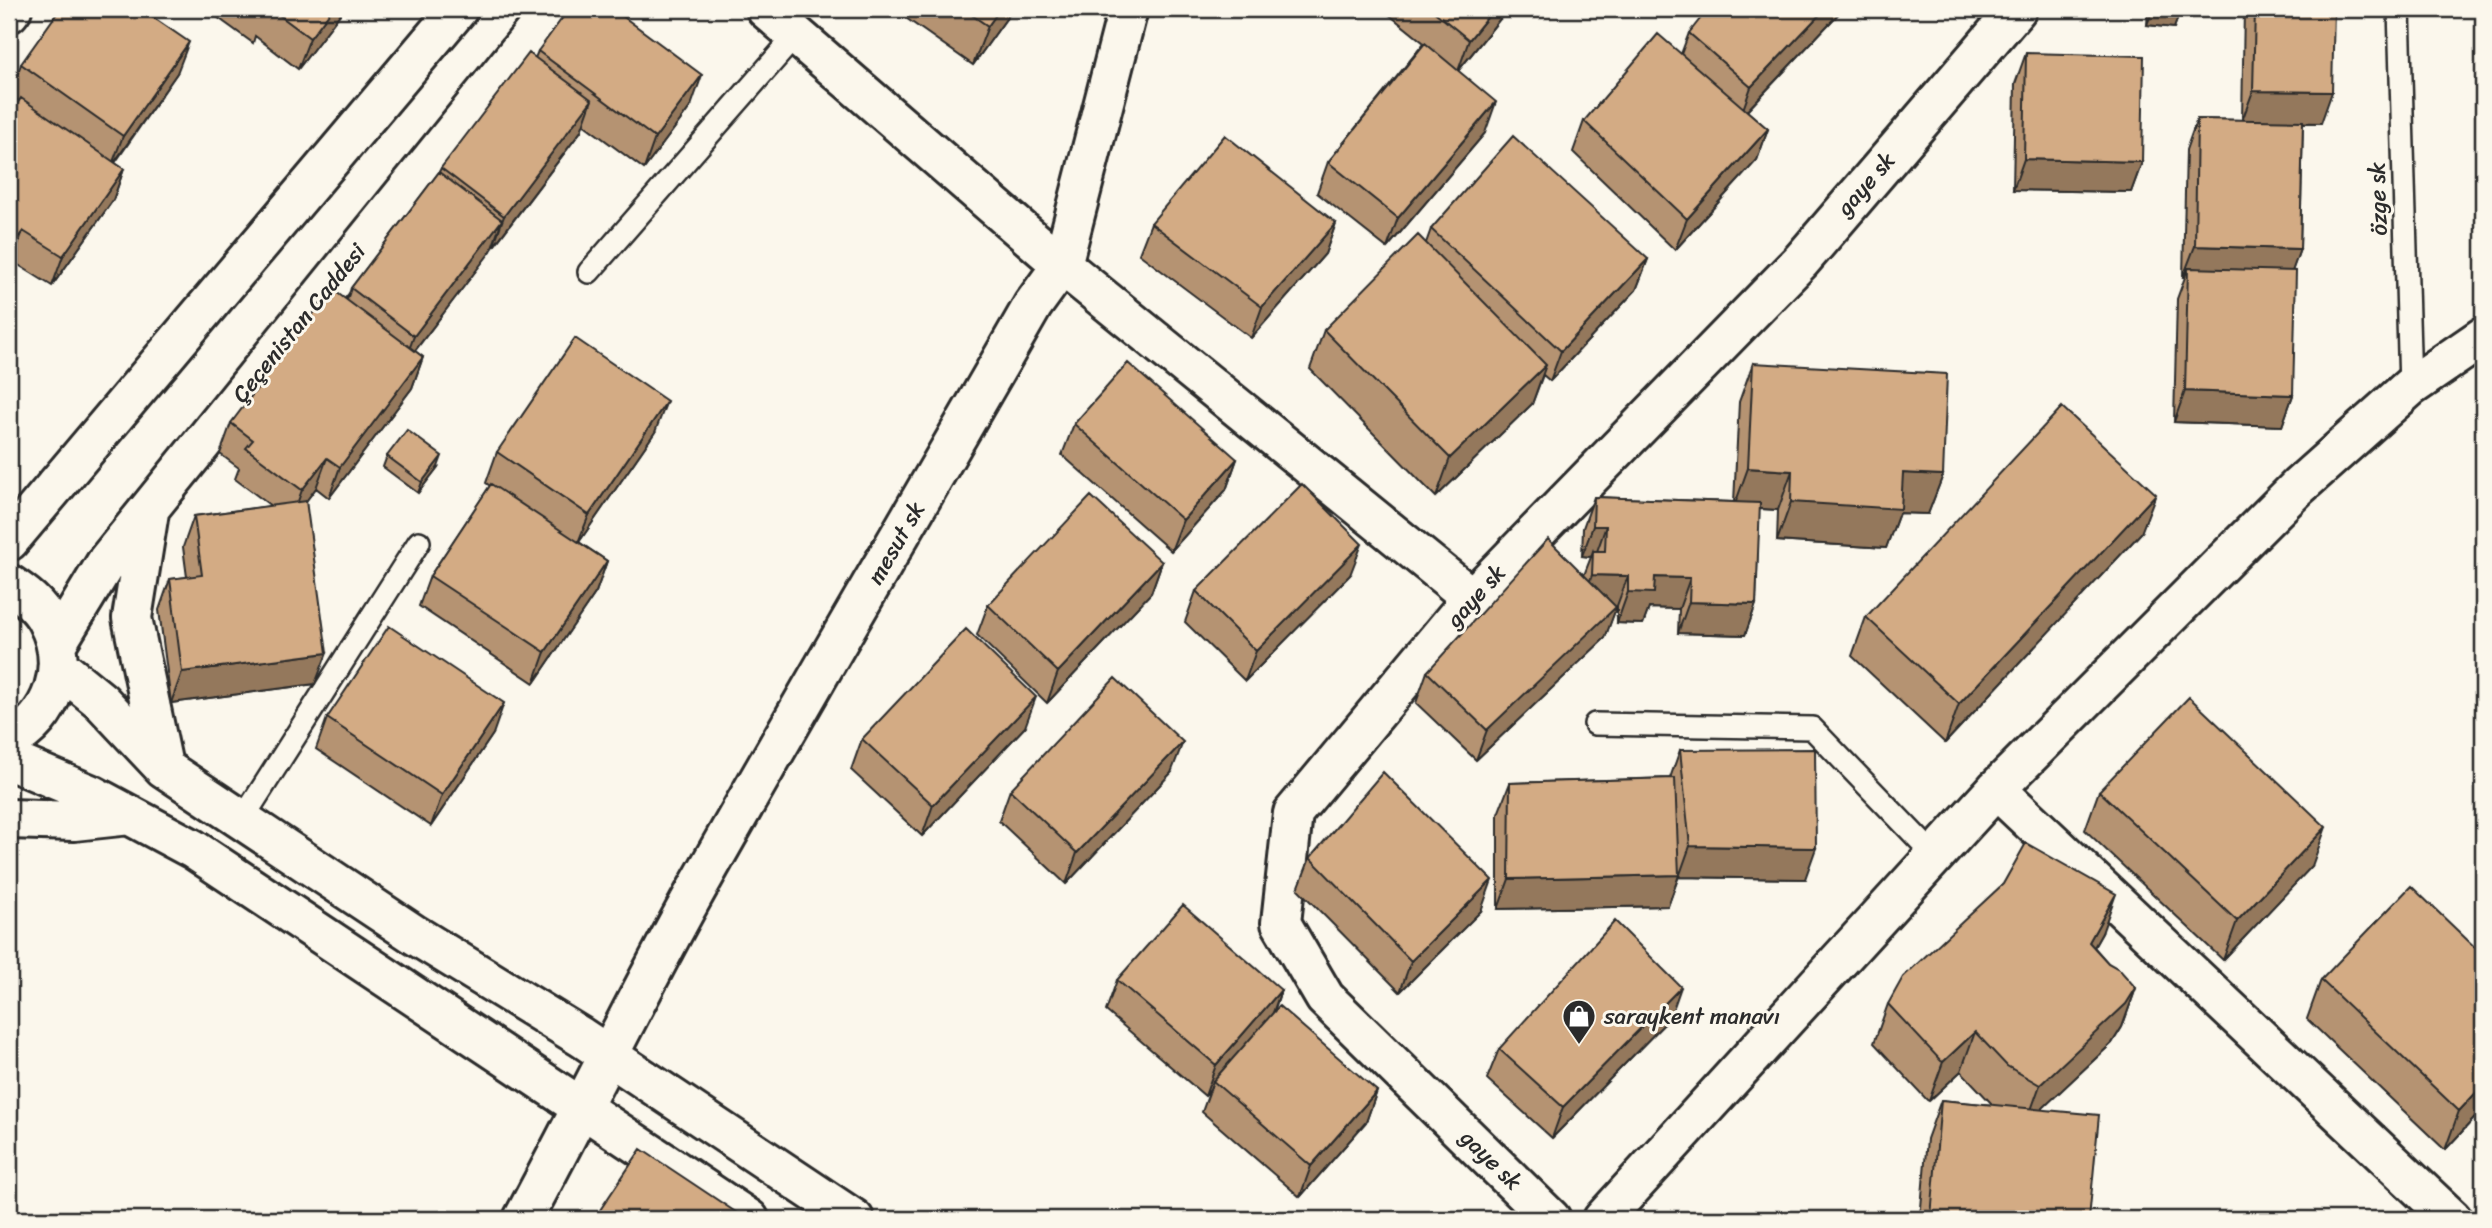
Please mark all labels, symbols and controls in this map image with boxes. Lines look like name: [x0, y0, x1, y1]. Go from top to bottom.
street label: gaye sk: [1825, 142, 1906, 227]
street label: özge sk: [2356, 161, 2400, 237]
street label: Çeçenistan Caddesi: [221, 233, 377, 412]
street label: mesut sk: [856, 494, 936, 592]
street label: gaye sk: [1434, 554, 1517, 639]
place label: saraykent manavı: [1603, 996, 1780, 1037]
shop icon: saraykent manavı: [1560, 997, 1598, 1046]
street label: gaye sk: [1449, 1118, 1533, 1201]

